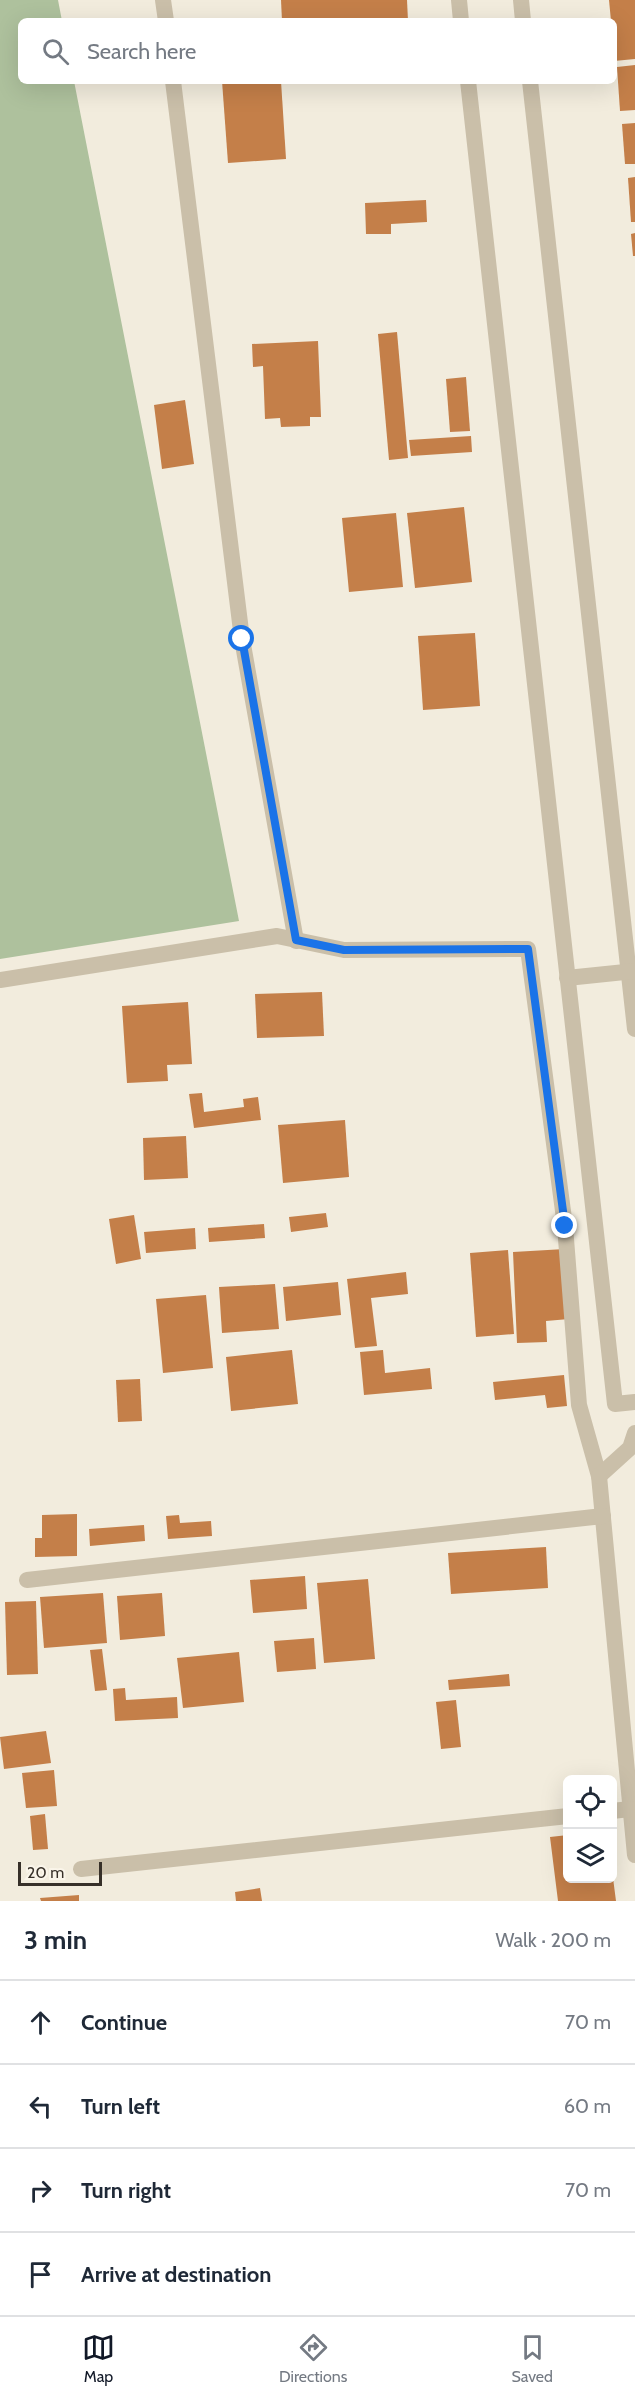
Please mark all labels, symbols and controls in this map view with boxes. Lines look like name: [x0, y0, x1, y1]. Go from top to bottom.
search box: [18, 18, 617, 84]
icon: search: [39, 35, 72, 68]
text: Search here: [87, 38, 196, 65]
route start: [228, 625, 254, 651]
route end: [551, 1212, 577, 1238]
map controls: [563, 1775, 617, 1883]
button: locate: [563, 1775, 617, 1829]
button: layers: [563, 1829, 617, 1883]
scale bar: [18, 1859, 102, 1886]
text: 20 m: [27, 1863, 64, 1882]
text: 3 min: [24, 1924, 87, 1956]
text: Walk · 200 m: [495, 1928, 611, 1952]
icon: ahead: [24, 2006, 57, 2039]
text: Continue: [81, 2009, 167, 2036]
text: 70 m: [565, 2010, 611, 2034]
icon: left: [24, 2090, 57, 2123]
text: Turn left: [81, 2093, 160, 2120]
text: 60 m: [564, 2094, 611, 2118]
icon: right: [24, 2174, 57, 2207]
text: Turn right: [81, 2177, 171, 2204]
text: 70 m: [565, 2178, 611, 2202]
icon: arrive: [24, 2258, 57, 2291]
text: Arrive at destination: [81, 2261, 271, 2288]
tab: Map: [82, 2331, 115, 2386]
tab: Directions: [279, 2331, 347, 2386]
tab: Saved: [511, 2331, 553, 2386]

